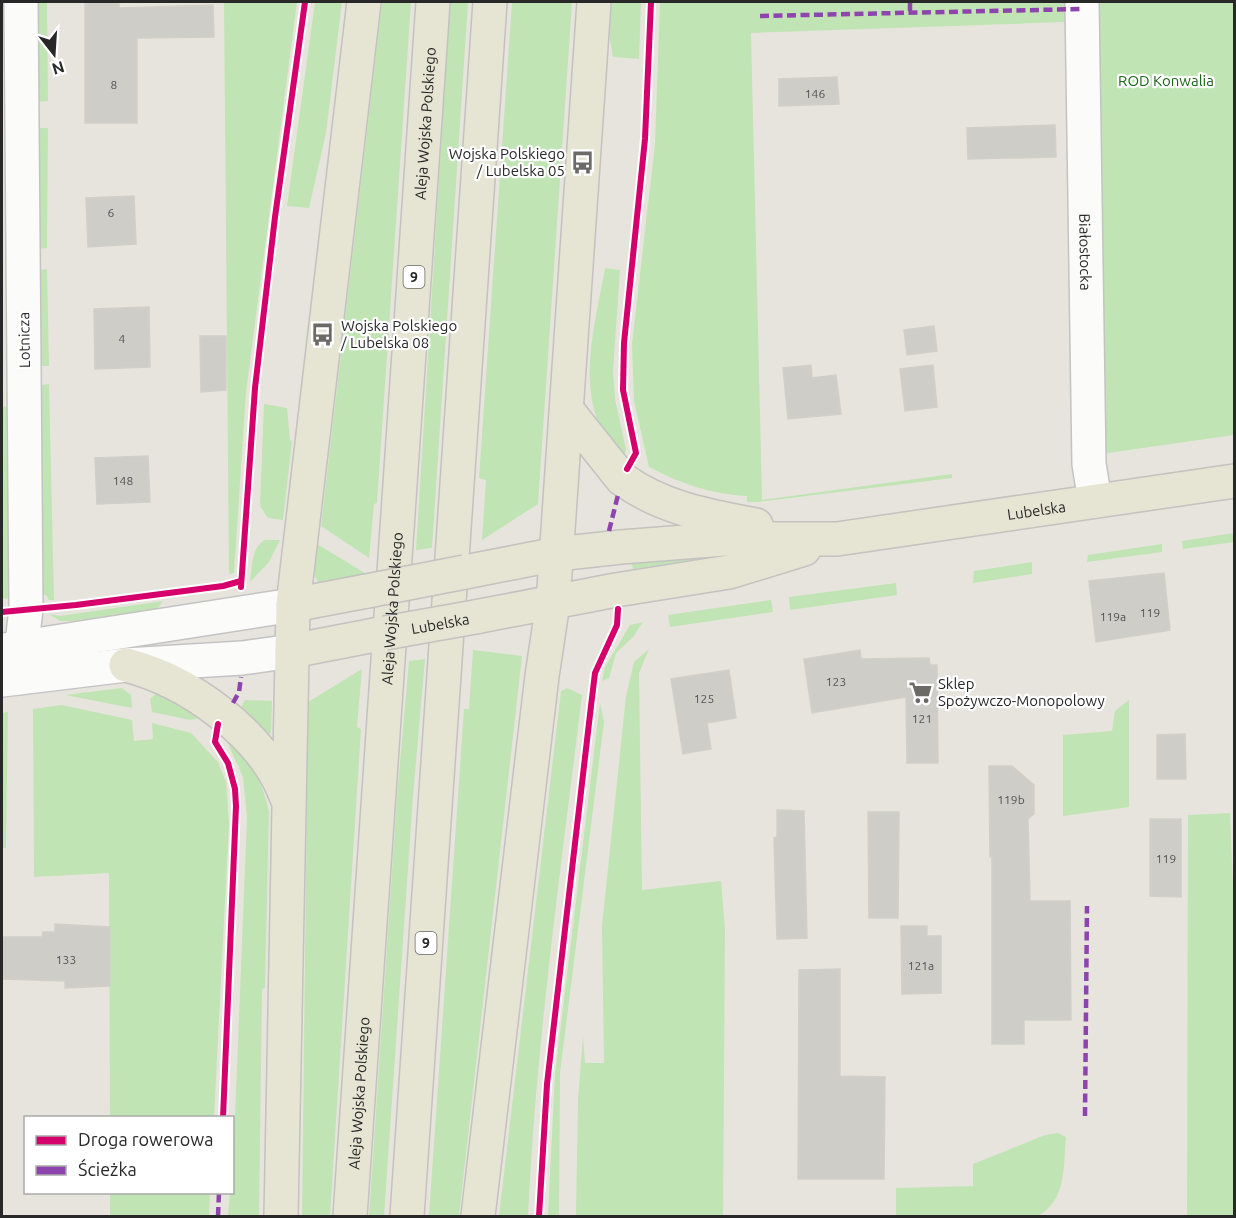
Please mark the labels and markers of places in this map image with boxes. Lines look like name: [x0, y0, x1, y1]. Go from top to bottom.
place label: Wojska Polskiego / Lubelska 05: [449, 145, 565, 179]
bus stop icon: Wojska Polskiego / Lubelska 05: [570, 149, 596, 175]
place label: Wojska Polskiego / Lubelska 08: [340, 317, 457, 351]
bus stop icon: Wojska Polskiego / Lubelska 08: [310, 321, 336, 347]
place label: Sklep Spożywczo-Monopolowy: [938, 675, 1105, 709]
supermarket icon: Sklep Spożywczo-Monopolowy: [907, 679, 933, 705]

